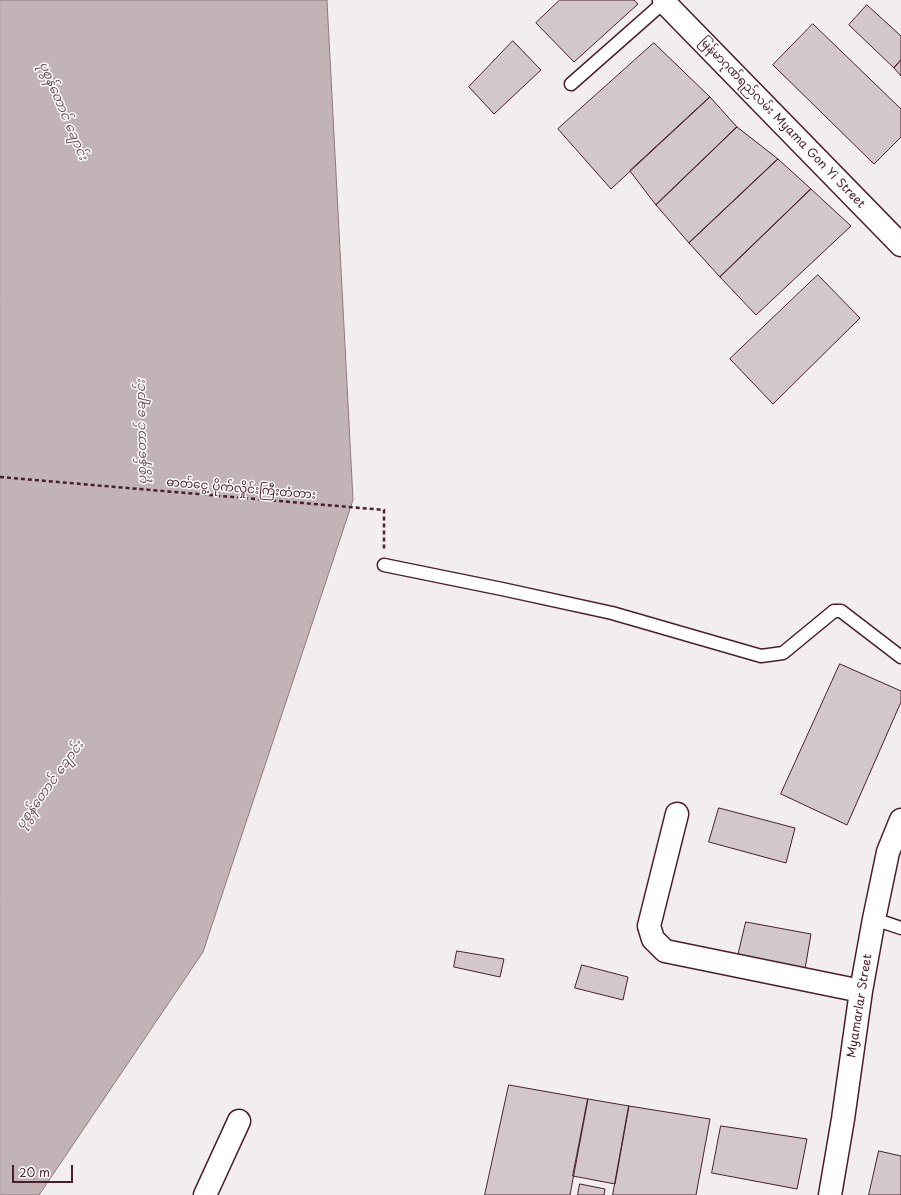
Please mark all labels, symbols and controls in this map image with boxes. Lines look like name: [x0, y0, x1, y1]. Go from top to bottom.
street label: မြန်မာဂုဏ်ရည်လမ်း Myama Gon Yi Street: [696, 35, 868, 211]
water label: ပုစွန်တောင် ချောင်း: [35, 60, 91, 162]
water label: ပုစွန်တောင် ချောင်း: [133, 379, 151, 485]
street label: ဓာတ်ငွေ့ ပိုက်လှိုင်းကြီးတံတား: [166, 475, 316, 503]
water label: ပုစွန်တောင် ချောင်း: [13, 738, 87, 832]
street label: Myamarlar Street: [845, 953, 875, 1059]
scale bar: [14, 1157, 75, 1183]
text: 20 m: [19, 1163, 50, 1181]

